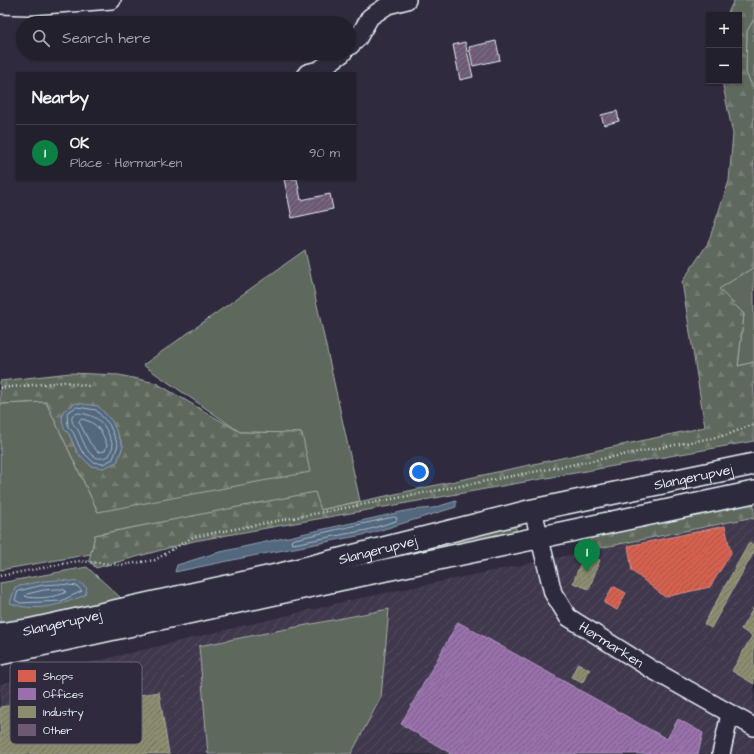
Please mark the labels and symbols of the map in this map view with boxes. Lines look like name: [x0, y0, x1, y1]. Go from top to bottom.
street label: Slangerupvej: [652, 460, 735, 496]
your location: [409, 462, 429, 482]
street label: Slangerupvej: [336, 531, 420, 570]
pin: 1: [574, 539, 600, 572]
street label: Slangerupvej: [21, 605, 104, 642]
street label: Hørmarken: [575, 617, 647, 673]
legend: [10, 662, 142, 744]
text: Shops: [43, 669, 74, 684]
text: Offices: [43, 687, 84, 702]
text: Industry: [43, 705, 83, 721]
text: Other: [43, 723, 72, 738]

